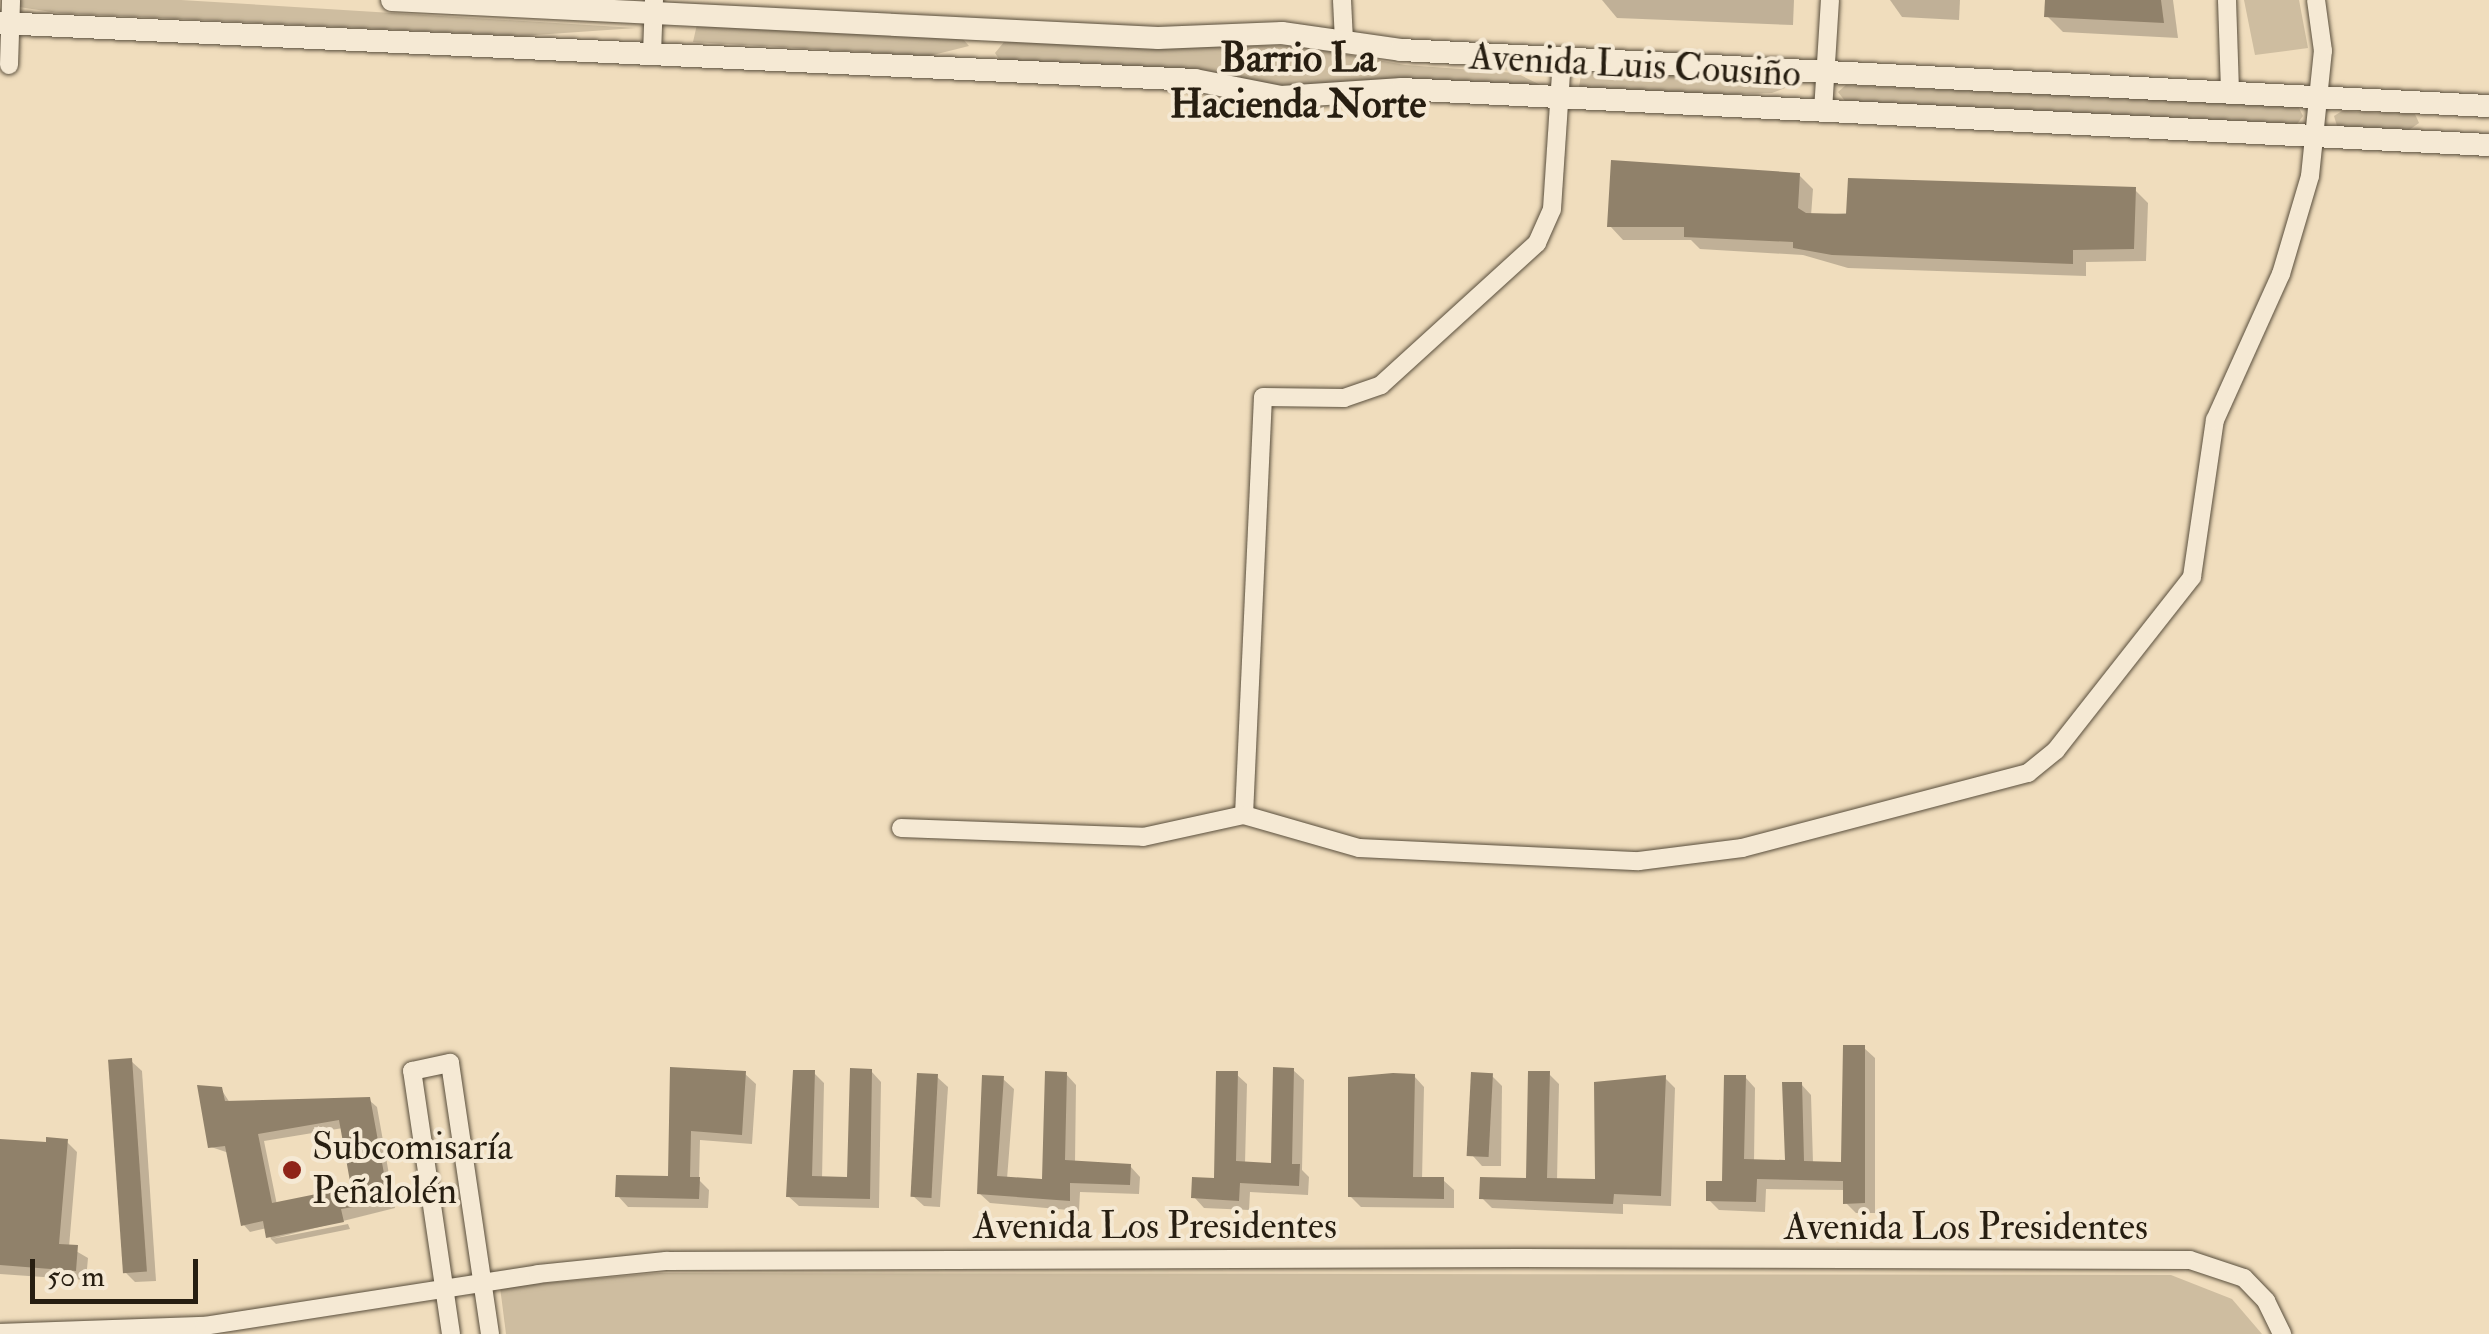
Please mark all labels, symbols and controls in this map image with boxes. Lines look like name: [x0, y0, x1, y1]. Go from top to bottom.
district label: Barrio La Hacienda Norte: [1170, 35, 1426, 129]
street label: Avenida Luis Cousiño: [1468, 35, 1802, 97]
place label: Subcomisaría Peñalolén: [312, 1125, 513, 1214]
marker: Subcomisaría Peñalolén: [281, 1159, 303, 1181]
street label: Avenida Los Presidentes: [973, 1204, 1337, 1250]
street label: Avenida Los Presidentes: [1784, 1205, 2148, 1251]
scale bar: [35, 1239, 202, 1301]
text: 50 m: [47, 1258, 105, 1295]

